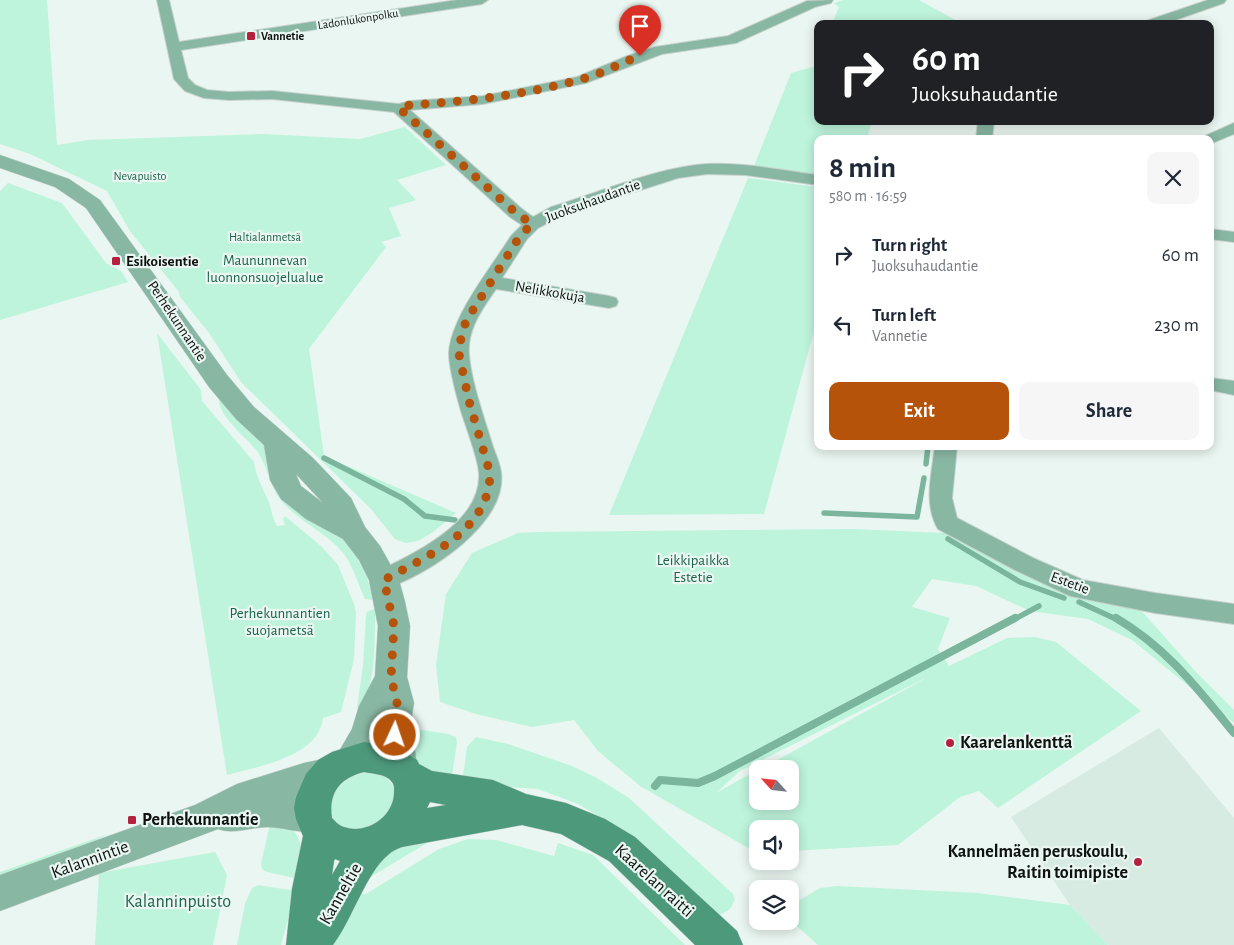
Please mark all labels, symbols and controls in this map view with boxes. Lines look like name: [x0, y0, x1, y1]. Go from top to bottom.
pin: [619, 5, 661, 56]
street label: Ladonlukonpolku: [317, 7, 399, 31]
icon: arrive: [626, 12, 654, 40]
marker: Vannetie: [245, 30, 257, 42]
place label: Vannetie: [261, 30, 305, 42]
icon: right: [829, 40, 894, 105]
text: 60 m: [912, 42, 981, 77]
text: Juoksuhaudantie: [912, 83, 1058, 105]
button: close: [1147, 152, 1199, 204]
text: 8 min: [829, 153, 896, 183]
park label: Nevapuisto: [113, 170, 167, 182]
street label: Juoksuhaudantie: [544, 177, 642, 225]
text: 580 m · 16:59: [829, 188, 907, 204]
park label: Haltialanmetsä: [229, 231, 302, 243]
text: Turn right: [872, 236, 947, 255]
icon: right: [829, 241, 857, 269]
text: 60 m: [1162, 246, 1199, 265]
park label: Maununnevan luonnonsuojelualue: [207, 253, 323, 285]
place label: Esikoisentie: [126, 254, 199, 269]
marker: Esikoisentie: [110, 255, 122, 267]
text: Juoksuhaudantie: [872, 258, 978, 274]
street label: Perhekunnantie: [145, 278, 209, 364]
street label: Nelikkokuja: [514, 279, 586, 306]
text: Turn left: [872, 306, 936, 325]
icon: left: [829, 311, 857, 339]
text: 230 m: [1154, 316, 1199, 335]
text: Vannetie: [872, 328, 927, 344]
button: Exit: [829, 382, 1009, 440]
button: Share: [1019, 382, 1199, 440]
park label: Leikkipaikka Estetie: [657, 553, 729, 585]
street label: Estetie: [1049, 569, 1091, 597]
park label: Perhekunnantien suojametsä: [230, 606, 330, 638]
position arrow: [368, 708, 420, 760]
place label: Kaarelankenttä: [960, 734, 1073, 752]
marker: Kaarelankenttä: [944, 737, 956, 749]
north arrow: [749, 760, 799, 810]
map controls: [749, 760, 799, 930]
place label: Perhekunnantie: [142, 811, 259, 829]
marker: Perhekunnantie: [126, 814, 138, 826]
button: sound: [749, 820, 799, 870]
street label: Kalannintie: [49, 838, 131, 882]
street label: Kaarelan raitti: [611, 841, 697, 921]
place label: Kannelmäen peruskoulu, Raitin toimipiste: [947, 843, 1128, 882]
marker: Kannelmäen peruskoulu, Raitin toimipiste: [1132, 856, 1144, 868]
street label: Kanneltie: [316, 860, 366, 928]
button: layers: [749, 880, 799, 930]
park label: Kalanninpuisto: [125, 893, 231, 911]

